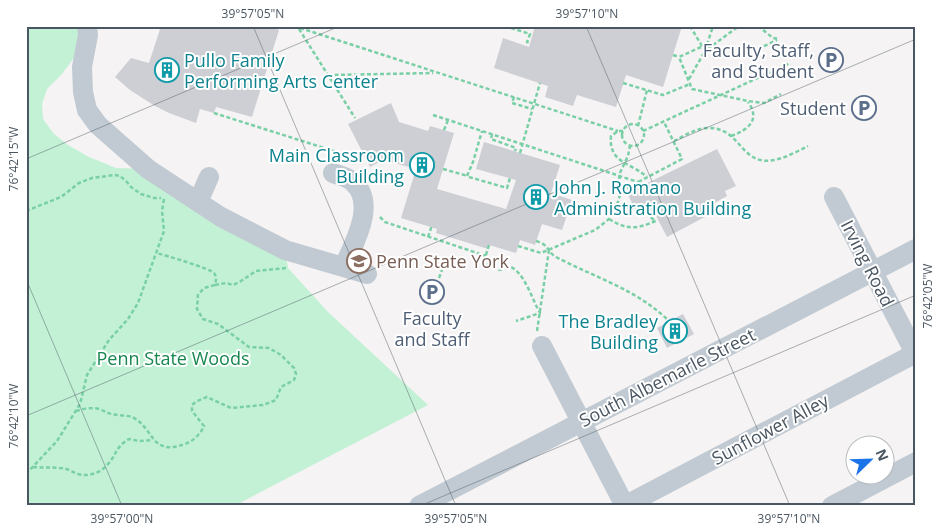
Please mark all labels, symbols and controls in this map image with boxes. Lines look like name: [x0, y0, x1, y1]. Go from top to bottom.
text: 39°57'05"N: [222, 5, 284, 22]
text: 39°57'10"N: [556, 5, 618, 22]
place label: Faculty, Staff, and Student: [703, 38, 814, 83]
parking icon: Faculty, Staff, and Student: [818, 47, 844, 73]
place label: Pullo Family Performing Arts Center: [184, 48, 379, 93]
building icon: Pullo Family Performing Arts Center: [154, 57, 180, 83]
parking icon: Student: [851, 95, 877, 121]
place label: Student: [780, 96, 846, 120]
text: 76°42'15"W: [5, 127, 22, 191]
place label: Main Classroom Building: [269, 143, 404, 188]
building icon: Main Classroom Building: [409, 152, 435, 178]
place label: John J. Romano Administration Building: [552, 175, 751, 220]
building icon: John J. Romano Administration Building: [523, 184, 549, 210]
street label: Irving Road: [836, 216, 900, 310]
school or university icon: Penn State York: [346, 248, 372, 274]
place label: Penn State York: [376, 249, 509, 273]
text: 76°42'05"W: [919, 264, 936, 328]
parking icon: Faculty and Staff: [419, 279, 445, 305]
place label: Faculty and Staff: [394, 306, 470, 351]
place label: The Bradley Building: [559, 309, 659, 354]
building icon: The Bradley Building: [662, 318, 688, 344]
street label: South Albemarle Street: [575, 322, 759, 432]
park label: Penn State Woods: [96, 346, 250, 370]
text: 76°42'10"W: [5, 384, 22, 448]
street label: Sunflower Alley: [707, 388, 833, 470]
north arrow: [844, 434, 894, 484]
text: N: [871, 446, 893, 464]
text: 39°57'00"N: [91, 510, 153, 527]
text: 39°57'05"N: [425, 510, 487, 527]
text: 39°57'10"N: [758, 510, 820, 527]

